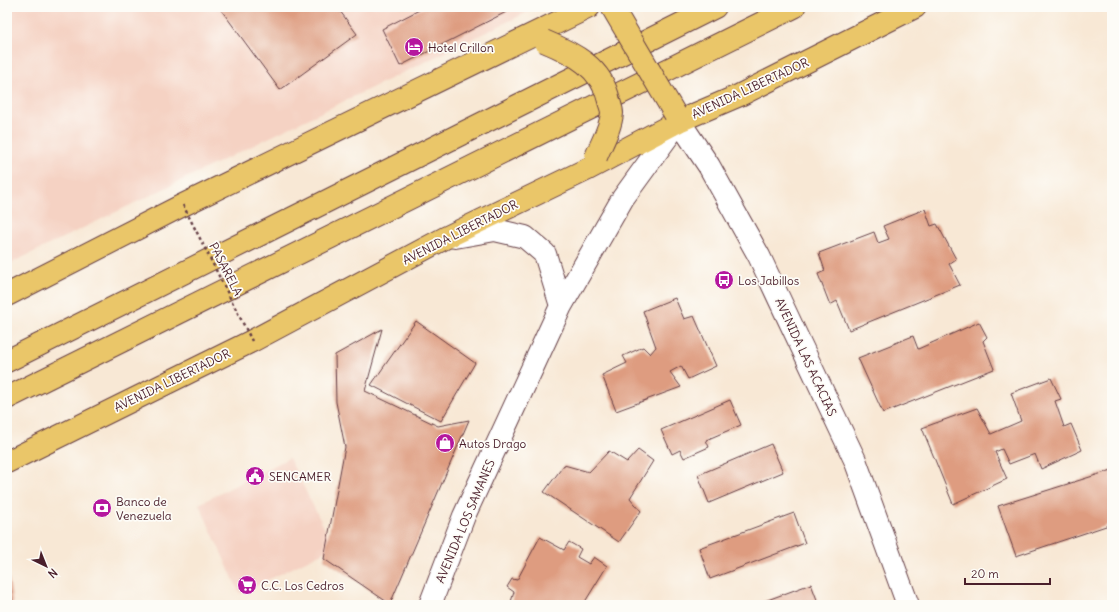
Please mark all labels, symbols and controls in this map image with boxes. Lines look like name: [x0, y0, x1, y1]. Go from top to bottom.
hotel icon: Hotel Crillon: [403, 36, 425, 58]
place label: Hotel Crillon: [428, 40, 494, 55]
street label: AVENIDA LIBERTADOR: [689, 54, 811, 122]
street label: AVENIDA LIBERTADOR: [400, 196, 520, 268]
street label: PASARELA: [206, 240, 246, 298]
bus stop icon: Los Jabillos: [713, 269, 735, 291]
place label: Los Jabillos: [738, 273, 799, 288]
street label: AVENIDA LAS ACACIAS: [772, 295, 840, 419]
street label: AVENIDA LIBERTADOR: [111, 345, 233, 415]
shop icon: Autos Drago: [434, 432, 456, 454]
place label: Autos Drago: [459, 436, 527, 451]
street label: AVENIDA LOS SAMANES: [432, 457, 498, 585]
public building icon: SENCAMER: [244, 465, 266, 487]
place label: SENCAMER: [269, 469, 331, 484]
place label: Banco de Venezuela: [116, 494, 172, 523]
bank icon: Banco de Venezuela: [91, 497, 113, 519]
north arrow: [26, 546, 66, 586]
scale bar: [965, 560, 1050, 586]
text: N: [45, 566, 60, 581]
text: 20 m: [971, 566, 999, 581]
supermarket icon: C.C. Los Cedros: [236, 574, 258, 596]
place label: C.C. Los Cedros: [261, 578, 344, 593]

